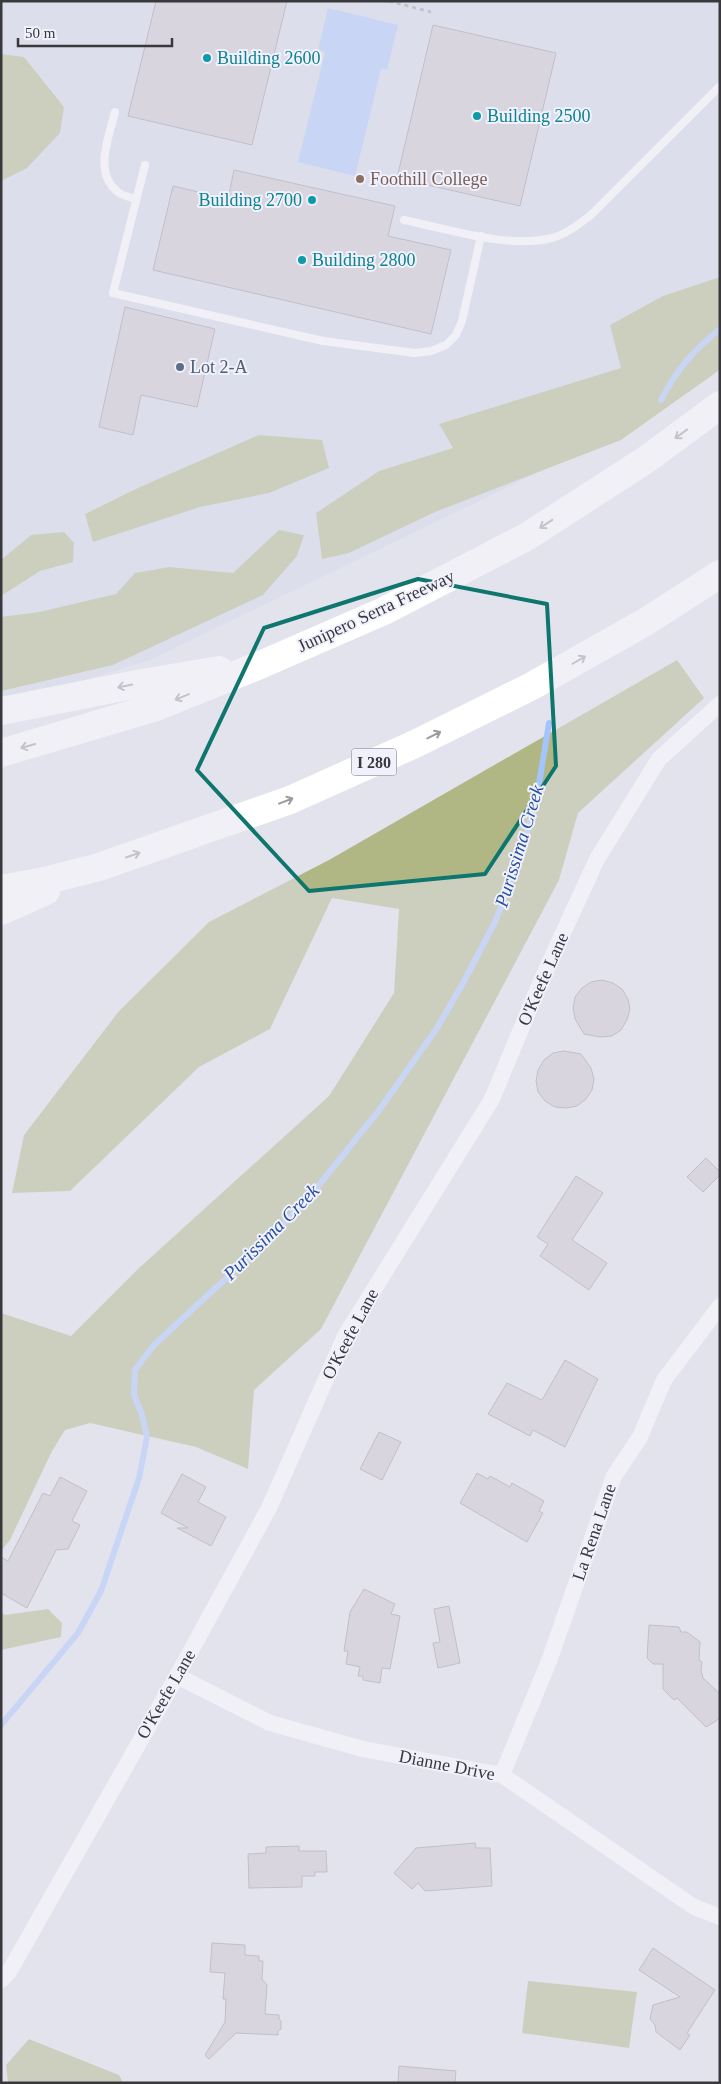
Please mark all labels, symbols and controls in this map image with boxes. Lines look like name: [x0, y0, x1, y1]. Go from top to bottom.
scale bar: [18, 15, 171, 47]
text: 50 m: [25, 25, 56, 41]
place label: Building 2600: [217, 48, 321, 68]
marker: Building 2600: [201, 52, 213, 64]
place label: Building 2500: [487, 106, 591, 126]
marker: Building 2500: [471, 110, 483, 122]
place label: Foothill College: [370, 169, 488, 189]
marker: Foothill College: [354, 173, 366, 185]
place label: Building 2700: [198, 190, 302, 210]
marker: Building 2700: [306, 194, 318, 206]
place label: Building 2800: [312, 250, 416, 270]
marker: Building 2800: [296, 254, 308, 266]
place label: Lot 2-A: [190, 357, 248, 377]
marker: Lot 2-A: [174, 361, 186, 373]
one-way arrow: [674, 428, 688, 439]
one-way arrow: [539, 520, 553, 530]
street label: Junipero Serra Freeway: [294, 566, 458, 656]
one-way arrow: [571, 654, 585, 664]
one-way arrow: [118, 682, 134, 691]
one-way arrow: [175, 692, 190, 702]
one-way arrow: [427, 729, 442, 739]
one-way arrow: [20, 742, 36, 752]
road number: I 280: [352, 749, 396, 776]
water label: Purissima Creek: [490, 782, 548, 911]
one-way arrow: [278, 796, 293, 805]
one-way arrow: [125, 850, 140, 859]
street label: O'Keefe Lane: [514, 929, 572, 1029]
water label: Purissima Creek: [218, 1179, 324, 1285]
street label: O'Keefe Lane: [318, 1285, 382, 1383]
street label: La Rena Lane: [568, 1481, 620, 1583]
street label: O'Keefe Lane: [132, 1646, 200, 1742]
street label: Dianne Drive: [397, 1746, 497, 1784]

